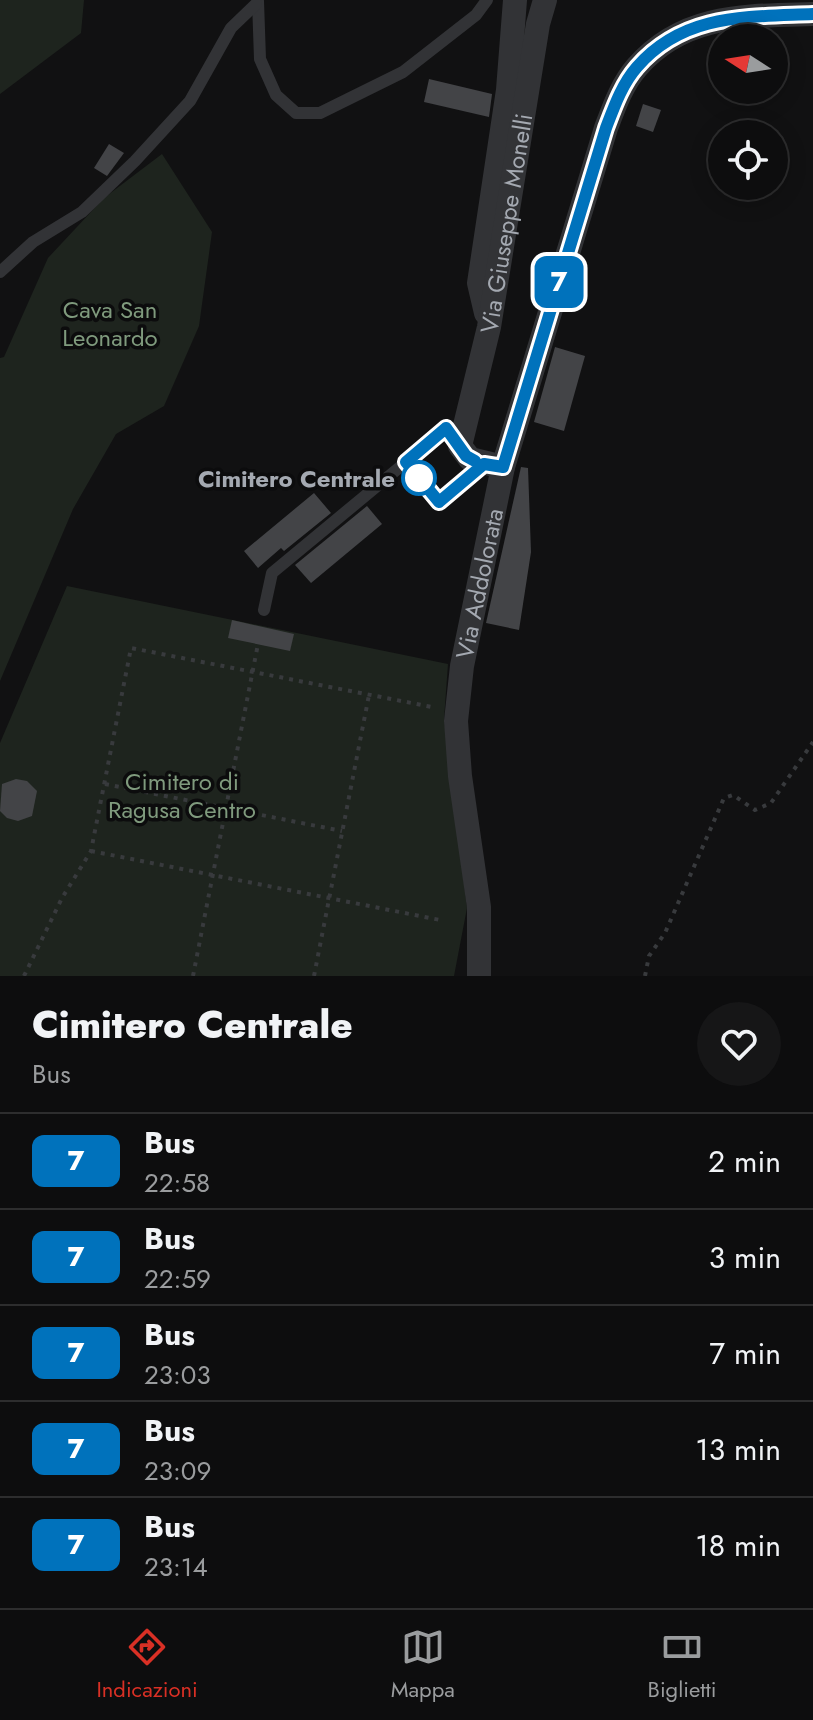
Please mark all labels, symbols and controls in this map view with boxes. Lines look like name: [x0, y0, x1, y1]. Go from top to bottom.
north arrow: [708, 24, 788, 104]
map controls: [708, 24, 788, 200]
street label: Via Giuseppe Monelli: [471, 111, 541, 336]
button: locate: [708, 120, 788, 200]
line badge: 7: [533, 256, 585, 308]
text: 7: [551, 261, 567, 302]
park label: Cava San Leonardo: [62, 292, 158, 355]
place label: Cimitero Centrale: [198, 461, 395, 496]
marker: Cimitero Centrale: [402, 461, 436, 495]
street label: Via Addolorata: [446, 505, 512, 662]
park label: Cimitero di Ragusa Centro: [108, 764, 256, 827]
text: Cimitero Centrale: [32, 997, 353, 1052]
button: heart: [697, 1002, 781, 1086]
text: Bus: [32, 1055, 71, 1093]
text: Bus: [144, 1121, 195, 1164]
text: 7: [68, 1140, 84, 1181]
text: 2 min: [708, 1140, 781, 1183]
text: 22:58: [144, 1164, 210, 1202]
text: Bus: [144, 1217, 195, 1260]
text: 7: [68, 1236, 84, 1277]
text: 3 min: [709, 1236, 781, 1279]
text: 22:59: [144, 1260, 211, 1298]
text: Bus: [144, 1313, 195, 1356]
text: 7: [68, 1332, 84, 1373]
text: 7 min: [709, 1332, 781, 1375]
text: 23:03: [144, 1356, 211, 1394]
text: Bus: [144, 1409, 195, 1452]
text: 7: [68, 1428, 84, 1469]
text: 13 min: [695, 1428, 781, 1471]
text: 23:09: [144, 1452, 211, 1490]
text: Bus: [144, 1505, 195, 1548]
text: 7: [68, 1524, 84, 1565]
text: 18 min: [695, 1524, 781, 1567]
text: 23:14: [144, 1548, 208, 1586]
tab: Indicazioni: [96, 1625, 198, 1705]
tab: Mappa: [391, 1625, 455, 1705]
tab: Biglietti: [648, 1625, 717, 1705]

